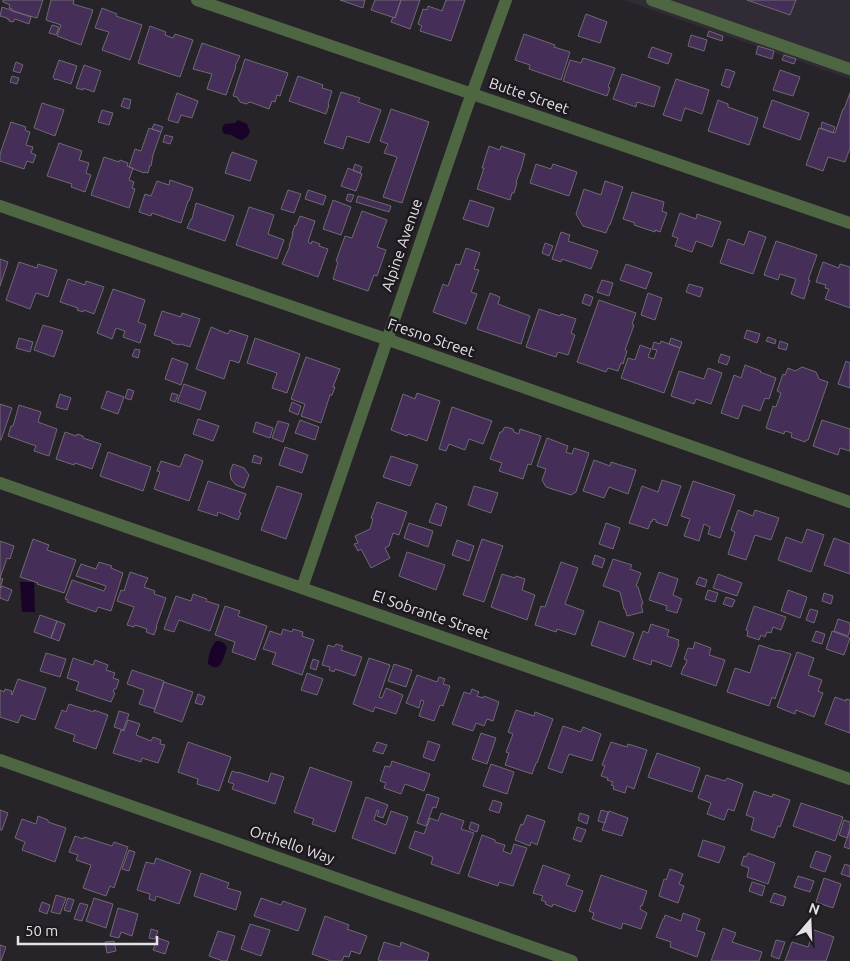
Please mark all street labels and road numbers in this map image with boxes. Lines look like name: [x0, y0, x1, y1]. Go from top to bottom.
street label: Butte Street: [487, 74, 571, 117]
street label: Alpine Avenue: [378, 196, 425, 293]
street label: Fresno Street: [385, 315, 477, 360]
street label: El Sobrante Street: [370, 587, 492, 643]
street label: Orthello Way: [247, 822, 337, 867]

